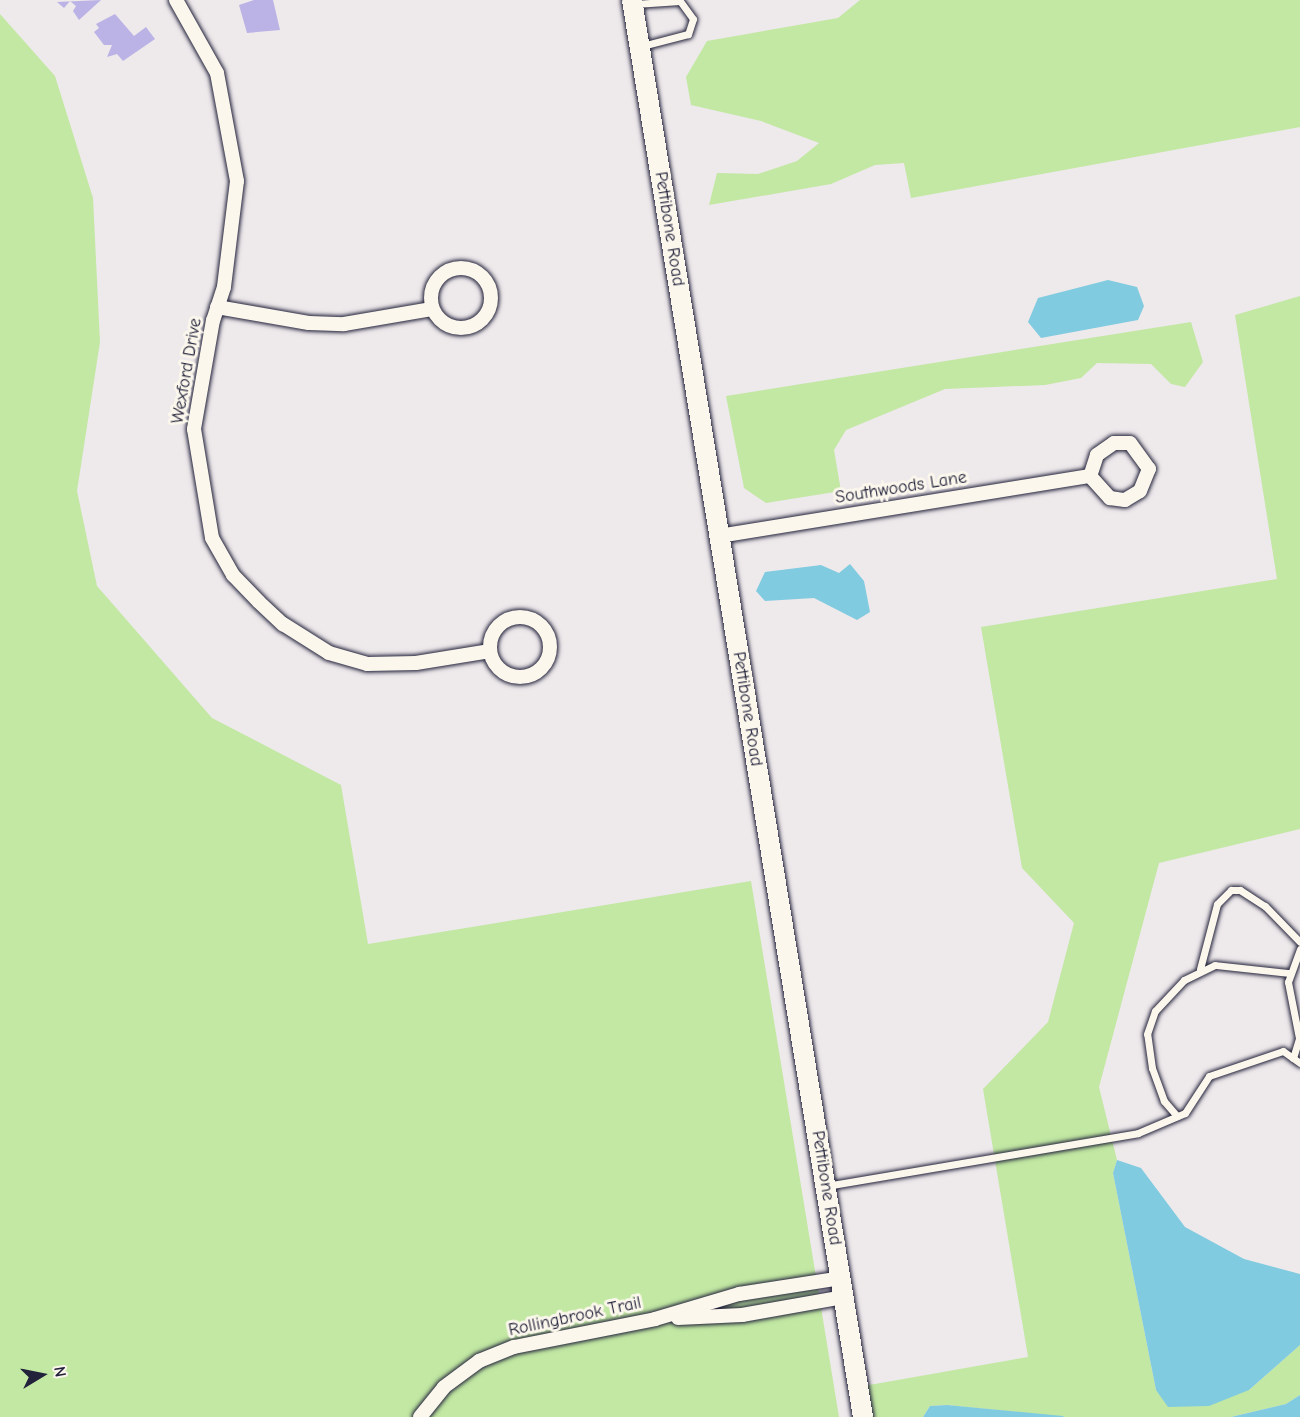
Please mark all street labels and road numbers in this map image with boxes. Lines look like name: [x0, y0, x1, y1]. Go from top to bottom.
street label: Pettibone Road: [649, 170, 689, 288]
street label: Wexford Drive: [167, 316, 207, 426]
street label: Southwoods Lane: [834, 467, 968, 509]
street label: Pettibone Road: [727, 650, 767, 768]
street label: Pettibone Road: [806, 1129, 846, 1247]
street label: Rollingbrook Trail: [507, 1292, 643, 1342]

